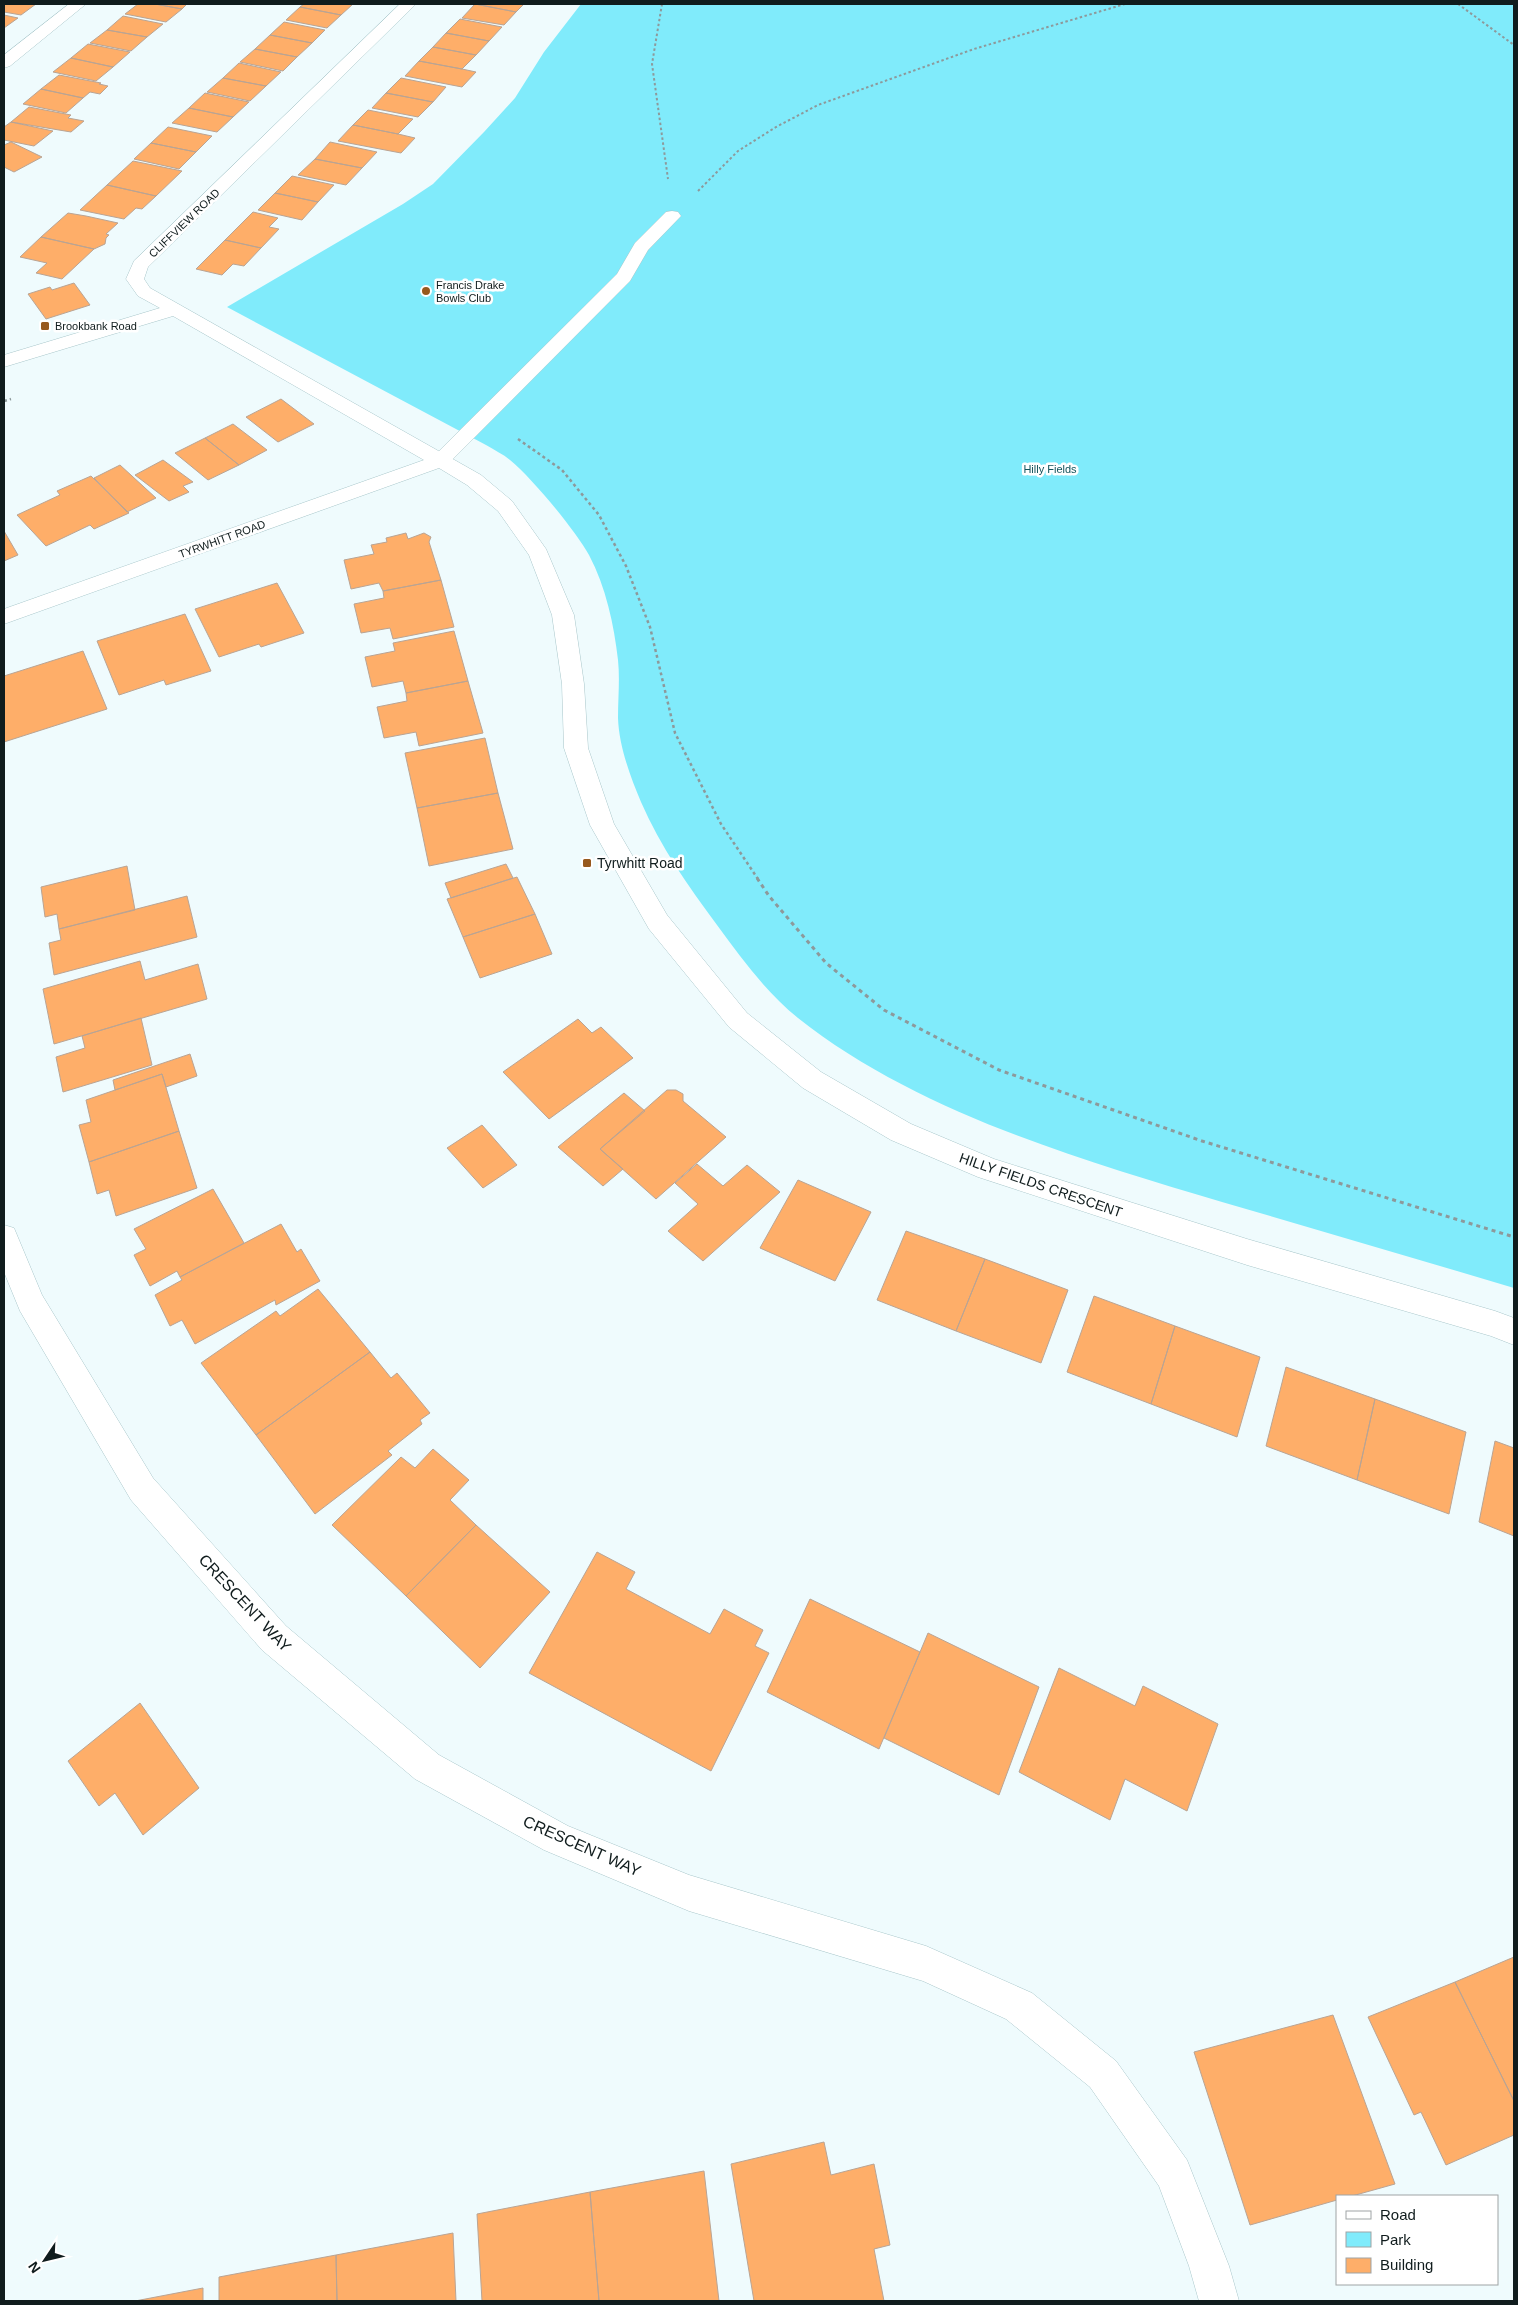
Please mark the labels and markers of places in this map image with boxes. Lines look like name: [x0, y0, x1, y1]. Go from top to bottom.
place label: Francis Drake Bowls Club: [436, 279, 504, 304]
marker: Francis Drake Bowls Club: [420, 285, 432, 297]
marker: Brookbank Road: [39, 320, 51, 332]
place label: Brookbank Road: [55, 320, 137, 332]
place label: Tyrwhitt Road: [597, 855, 683, 871]
marker: Tyrwhitt Road: [581, 857, 593, 869]

